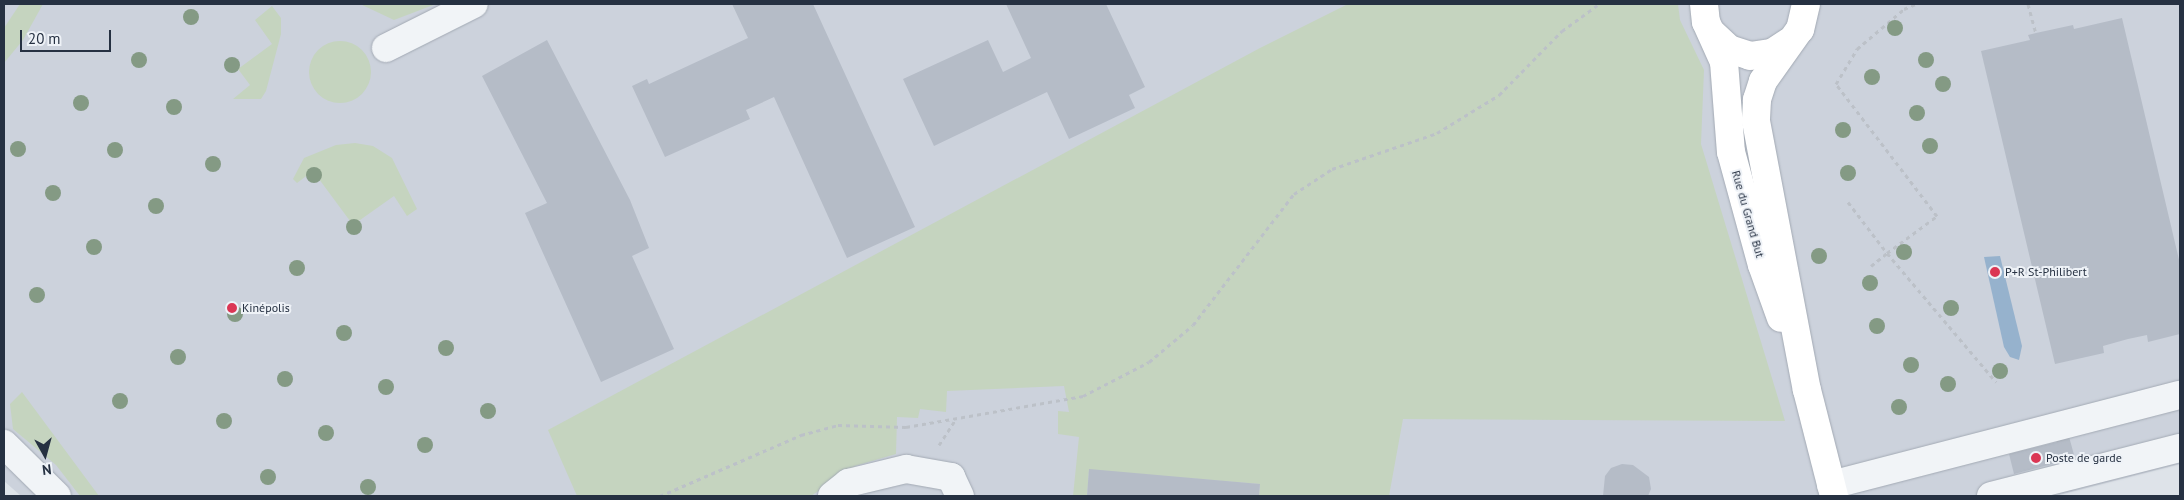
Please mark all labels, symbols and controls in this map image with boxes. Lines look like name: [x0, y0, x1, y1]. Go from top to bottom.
scale bar: [22, 20, 114, 52]
text: 20 m: [28, 29, 61, 48]
street label: Rue du Grand But: [1729, 169, 1767, 259]
place label: P+R St-Philibert: [2005, 265, 2087, 279]
marker: P+R St-Philibert: [1989, 266, 2001, 278]
place label: Kinépolis: [242, 301, 290, 315]
marker: Kinépolis: [226, 302, 238, 314]
north arrow: [20, 430, 70, 480]
place label: Poste de garde: [2046, 451, 2122, 465]
marker: Poste de garde: [2030, 452, 2042, 464]
text: N: [41, 460, 52, 479]

